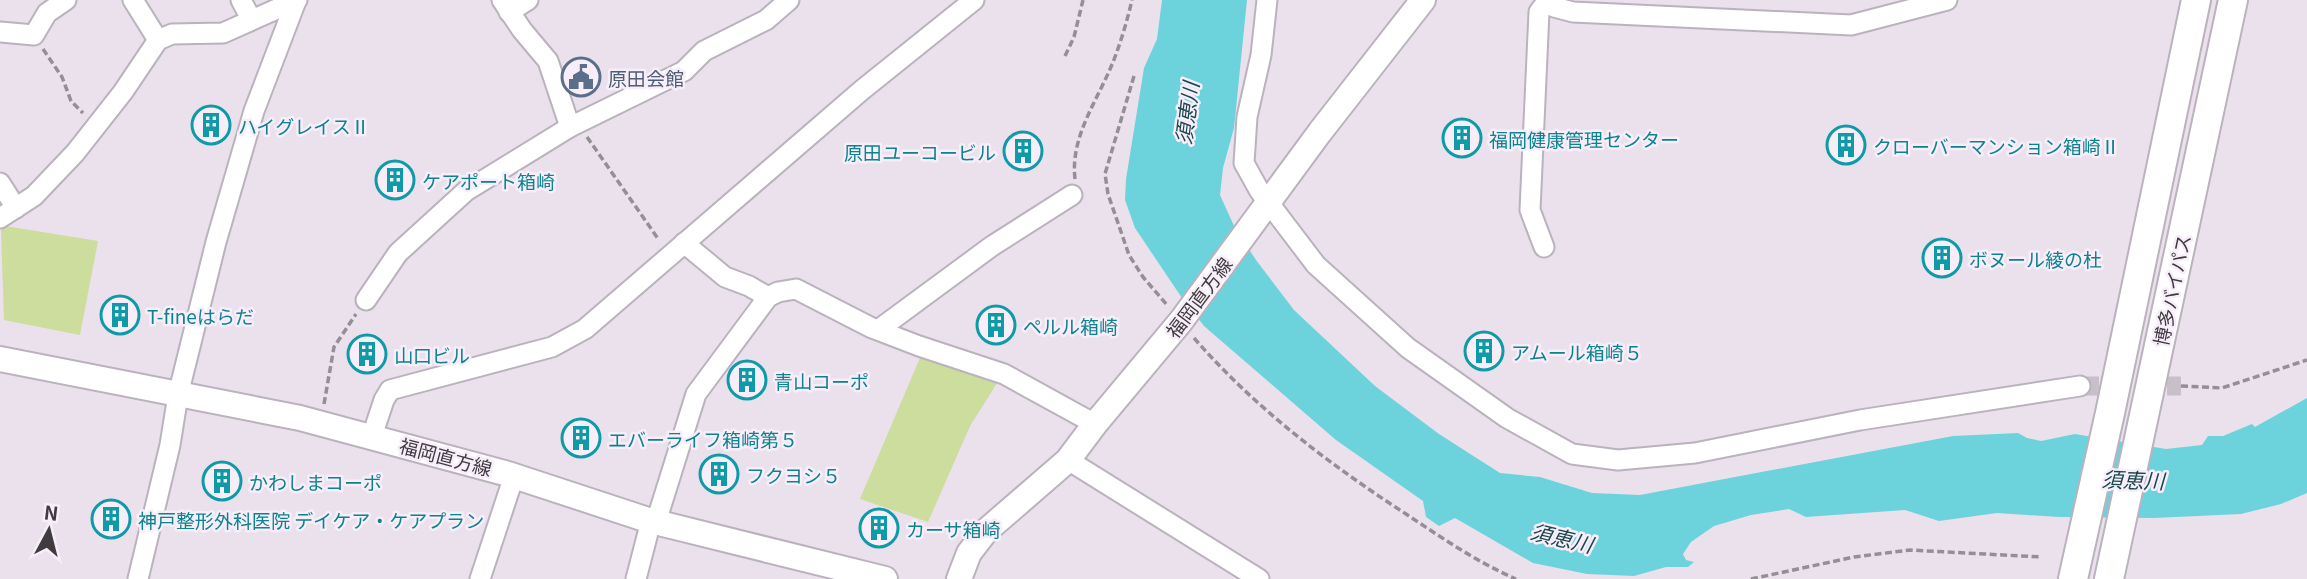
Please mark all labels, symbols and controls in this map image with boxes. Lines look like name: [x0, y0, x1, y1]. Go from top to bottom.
public building icon: 原田会館: [560, 56, 602, 98]
place label: 原田会館: [608, 64, 684, 91]
water label: 須恵川: [1167, 78, 1205, 146]
building icon: ハイグレイスⅡ: [190, 104, 232, 146]
place label: ハイグレイスⅡ: [238, 112, 370, 139]
building icon: 福岡健康管理センター: [1441, 117, 1483, 159]
building icon: クローバーマンション箱崎Ⅱ: [1825, 124, 1867, 166]
place label: 福岡健康管理センター: [1489, 125, 1679, 152]
building icon: 原田ユーコービル: [1002, 130, 1044, 172]
place label: クローバーマンション箱崎Ⅱ: [1873, 132, 2120, 159]
place label: 原田ユーコービル: [844, 138, 996, 165]
building icon: ケアポート箱崎: [374, 159, 416, 201]
place label: ケアポート箱崎: [422, 167, 555, 194]
street label: 博多バイパス: [2146, 232, 2196, 348]
building icon: ボヌール綾の杜: [1921, 237, 1963, 279]
place label: ボヌール綾の杜: [1969, 245, 2102, 272]
street label: 福岡直方線: [1159, 251, 1237, 343]
building icon: T-fineはらだ: [99, 294, 141, 336]
place label: T-fineはらだ: [147, 302, 254, 329]
building icon: ペルル箱崎: [975, 304, 1017, 346]
place label: ペルル箱崎: [1023, 312, 1118, 339]
building icon: アムール箱崎５: [1463, 330, 1505, 372]
building icon: 山口ビル: [346, 333, 388, 375]
place label: アムール箱崎５: [1511, 338, 1643, 365]
place label: 山口ビル: [394, 341, 470, 368]
building icon: 青山コーポ: [726, 359, 768, 401]
place label: 青山コーポ: [774, 367, 869, 394]
building icon: エバーライフ箱崎第５: [560, 417, 602, 459]
place label: エバーライフ箱崎第５: [608, 425, 798, 452]
street label: 福岡直方線: [397, 431, 495, 481]
building icon: フクヨシ５: [698, 453, 740, 495]
building icon: かわしまコーポ: [201, 460, 243, 502]
place label: フクヨシ５: [746, 461, 841, 488]
water label: 須恵川: [2101, 463, 2167, 495]
place label: かわしまコーポ: [249, 468, 382, 495]
north arrow: [14, 495, 84, 565]
text: N: [43, 497, 60, 526]
building icon: 神戸整形外科医院 デイケア・ケアプラン: [90, 498, 132, 540]
place label: 神戸整形外科医院 デイケア・ケアプラン: [138, 506, 484, 533]
building icon: カーサ箱崎: [858, 507, 900, 549]
place label: カーサ箱崎: [906, 515, 1001, 542]
water label: 須恵川: [1528, 515, 1598, 559]

